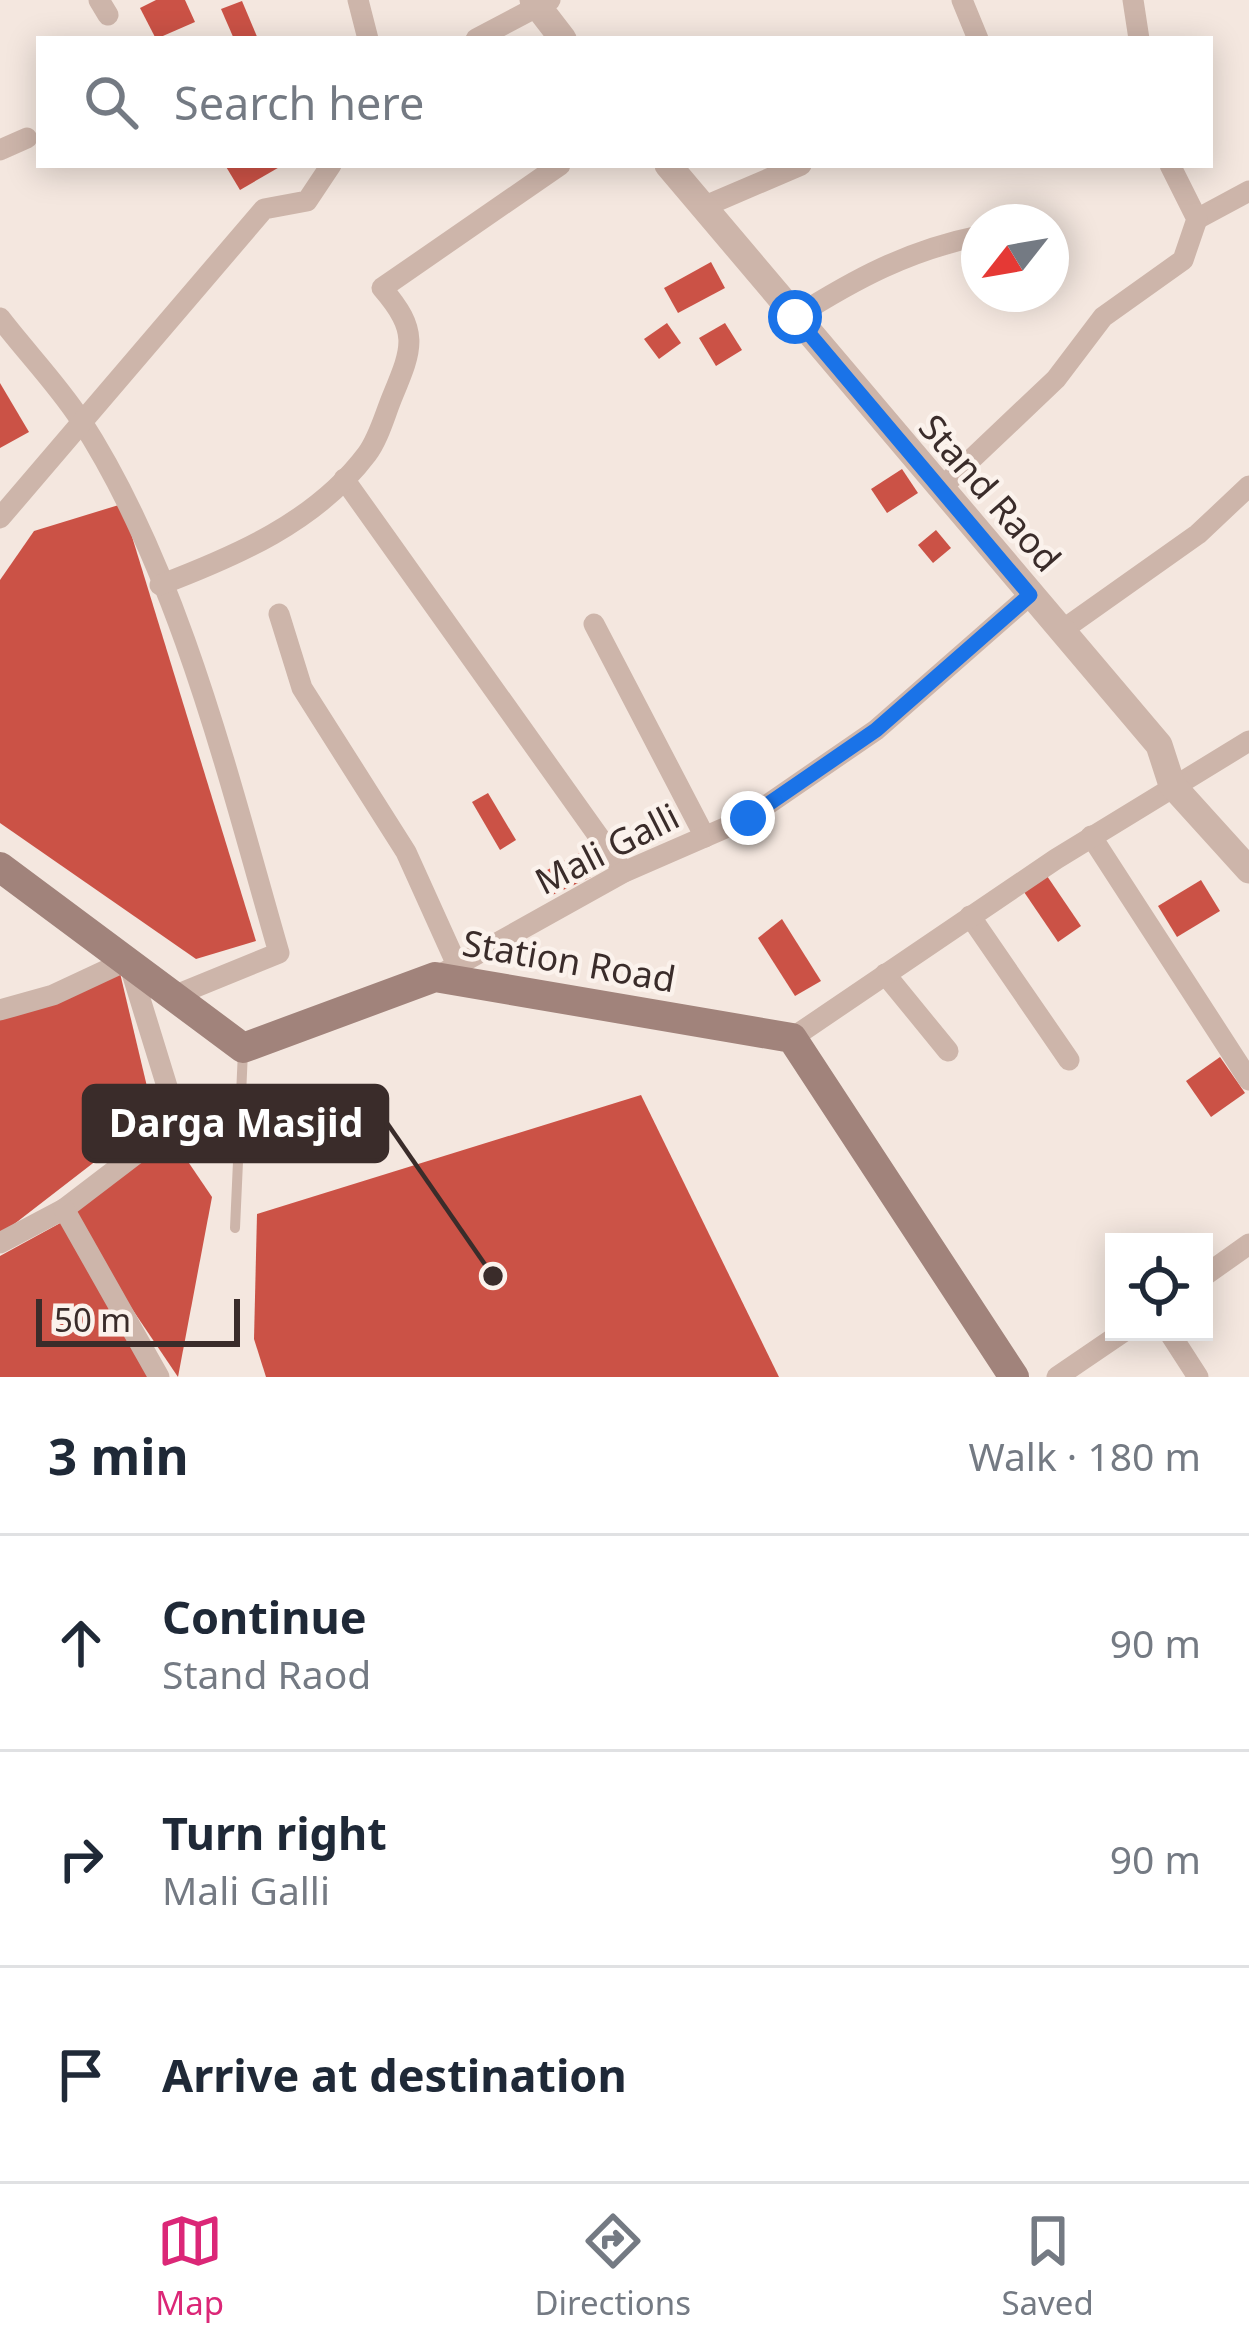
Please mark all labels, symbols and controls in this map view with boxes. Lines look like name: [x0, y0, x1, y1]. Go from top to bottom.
search box: [36, 36, 1213, 168]
icon: search: [78, 69, 144, 135]
text: Search here: [174, 72, 424, 133]
north arrow: [961, 204, 1069, 312]
route start: [768, 290, 822, 344]
street label: Stand Raod: [909, 404, 1072, 582]
route end: [721, 791, 775, 845]
street label: Mali Galli: [527, 792, 687, 906]
street label: Station Road: [459, 918, 679, 1003]
callout: Darga Masjid: [84, 1086, 387, 1161]
text: Darga Masjid: [109, 1095, 363, 1148]
map controls: [1105, 1233, 1213, 1341]
button: locate: [1105, 1233, 1213, 1341]
scale bar: [36, 1293, 240, 1346]
text: 50 m: [54, 1297, 131, 1342]
text: 3 min: [48, 1420, 189, 1490]
text: Walk · 180 m: [968, 1429, 1201, 1482]
text: Continue: [162, 1586, 367, 1647]
icon: ahead: [48, 1610, 114, 1676]
text: 90 m: [1110, 1616, 1201, 1669]
text: Stand Raod: [162, 1647, 371, 1700]
text: Turn right: [162, 1802, 387, 1863]
icon: right: [48, 1826, 114, 1892]
text: 90 m: [1110, 1832, 1201, 1885]
text: Mali Galli: [162, 1863, 330, 1916]
icon: arrive: [48, 2042, 114, 2108]
text: Arrive at destination: [162, 2044, 627, 2105]
tab: Map: [155, 2208, 224, 2325]
tab: Directions: [534, 2208, 691, 2325]
tab: Saved: [1001, 2208, 1094, 2325]

